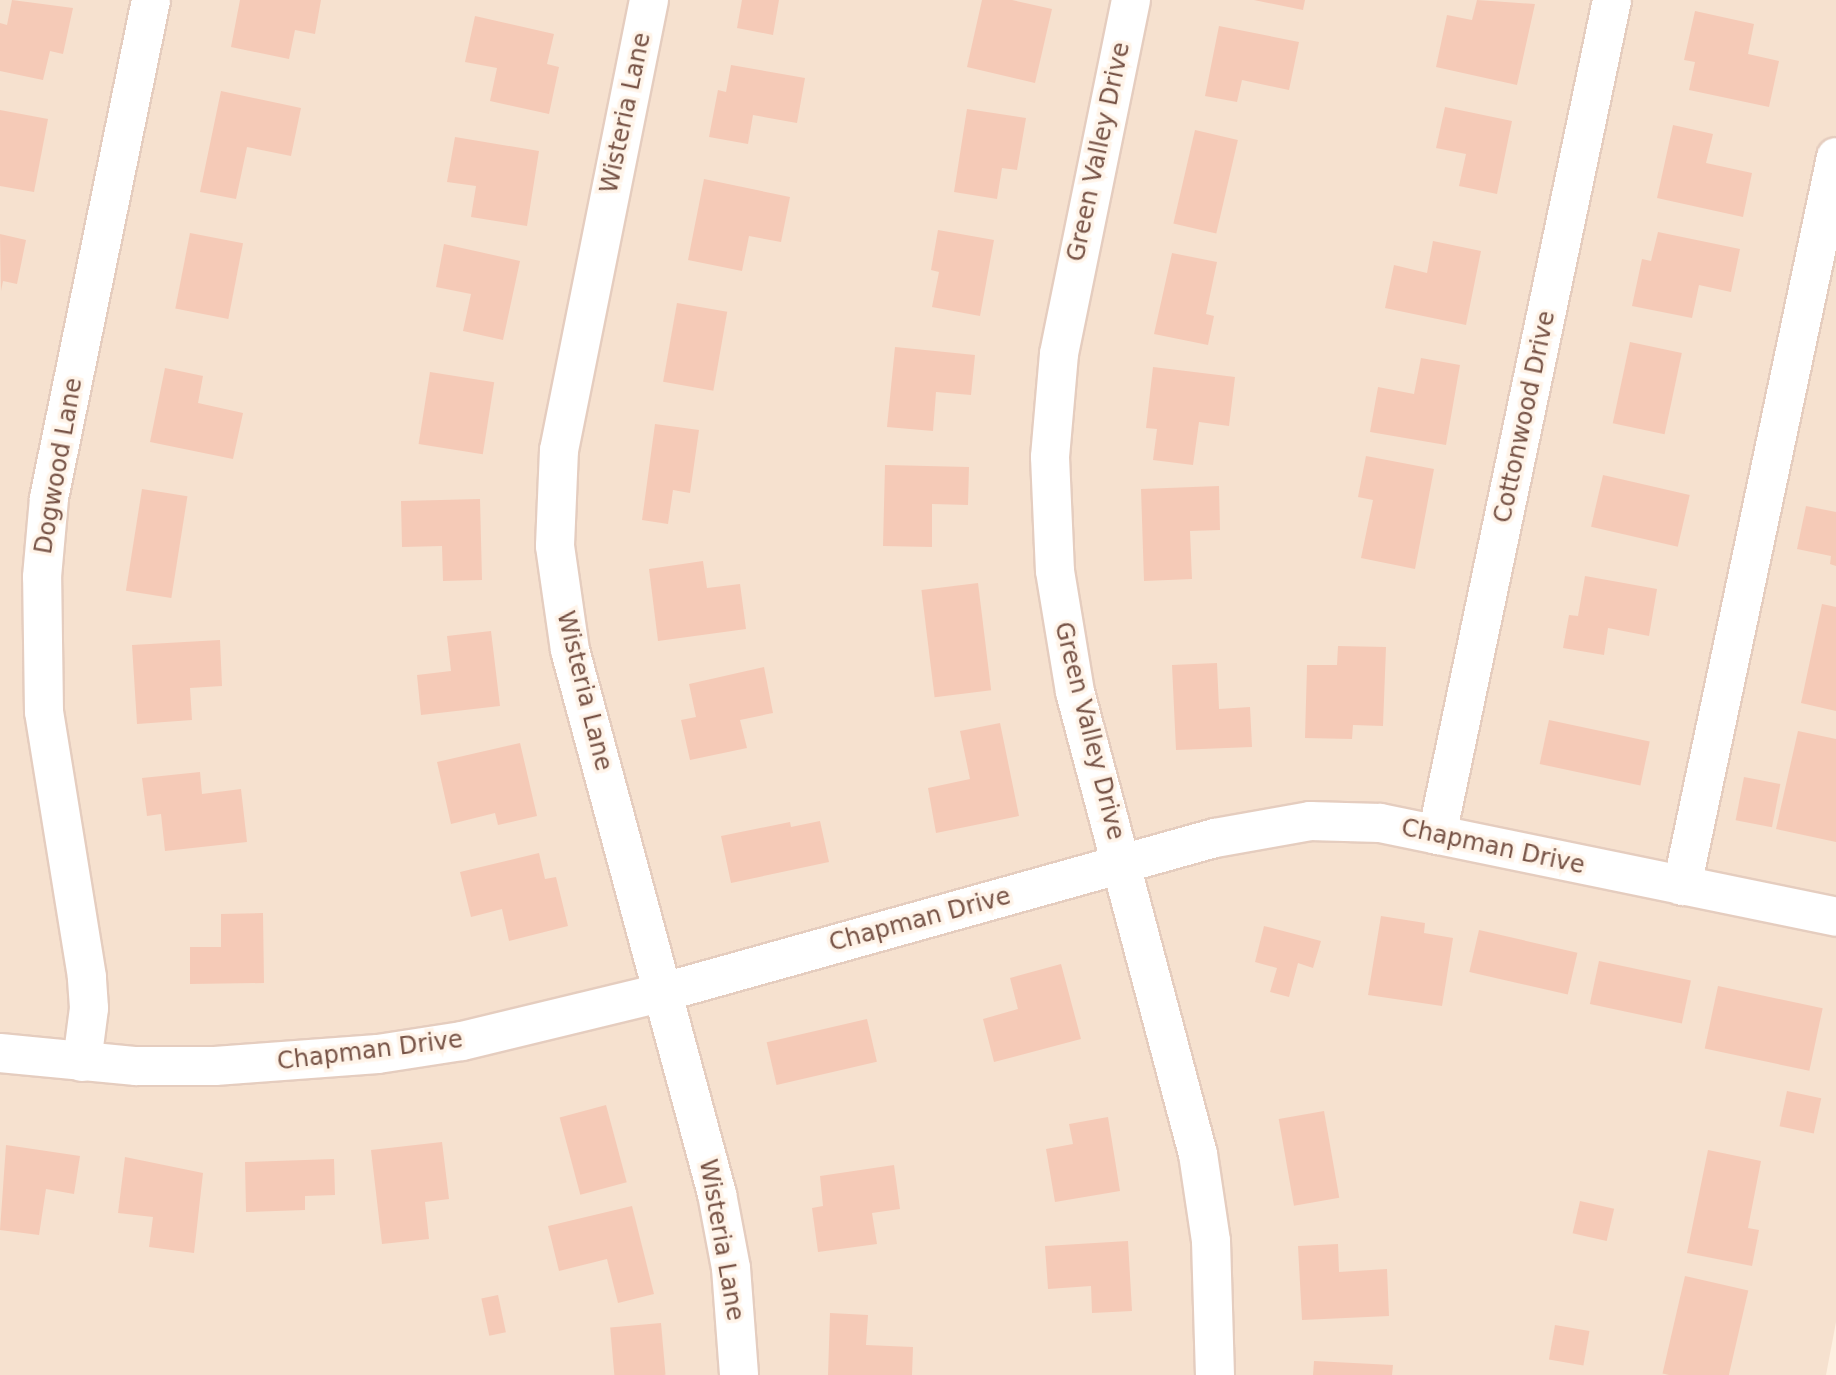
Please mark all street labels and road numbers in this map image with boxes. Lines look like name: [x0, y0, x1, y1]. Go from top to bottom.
street label: Wisteria Lane: [595, 30, 657, 196]
street label: Green Valley Drive: [1062, 40, 1136, 264]
street label: Cottonwood Drive: [1488, 308, 1562, 526]
street label: Dogwood Lane: [29, 376, 89, 556]
street label: Wisteria Lane: [550, 608, 618, 774]
street label: Green Valley Drive: [1048, 619, 1130, 843]
street label: Chapman Drive: [1399, 813, 1587, 881]
street label: Chapman Drive: [826, 882, 1014, 958]
street label: Chapman Drive: [276, 1025, 464, 1077]
street label: Wisteria Lane: [693, 1157, 749, 1323]

